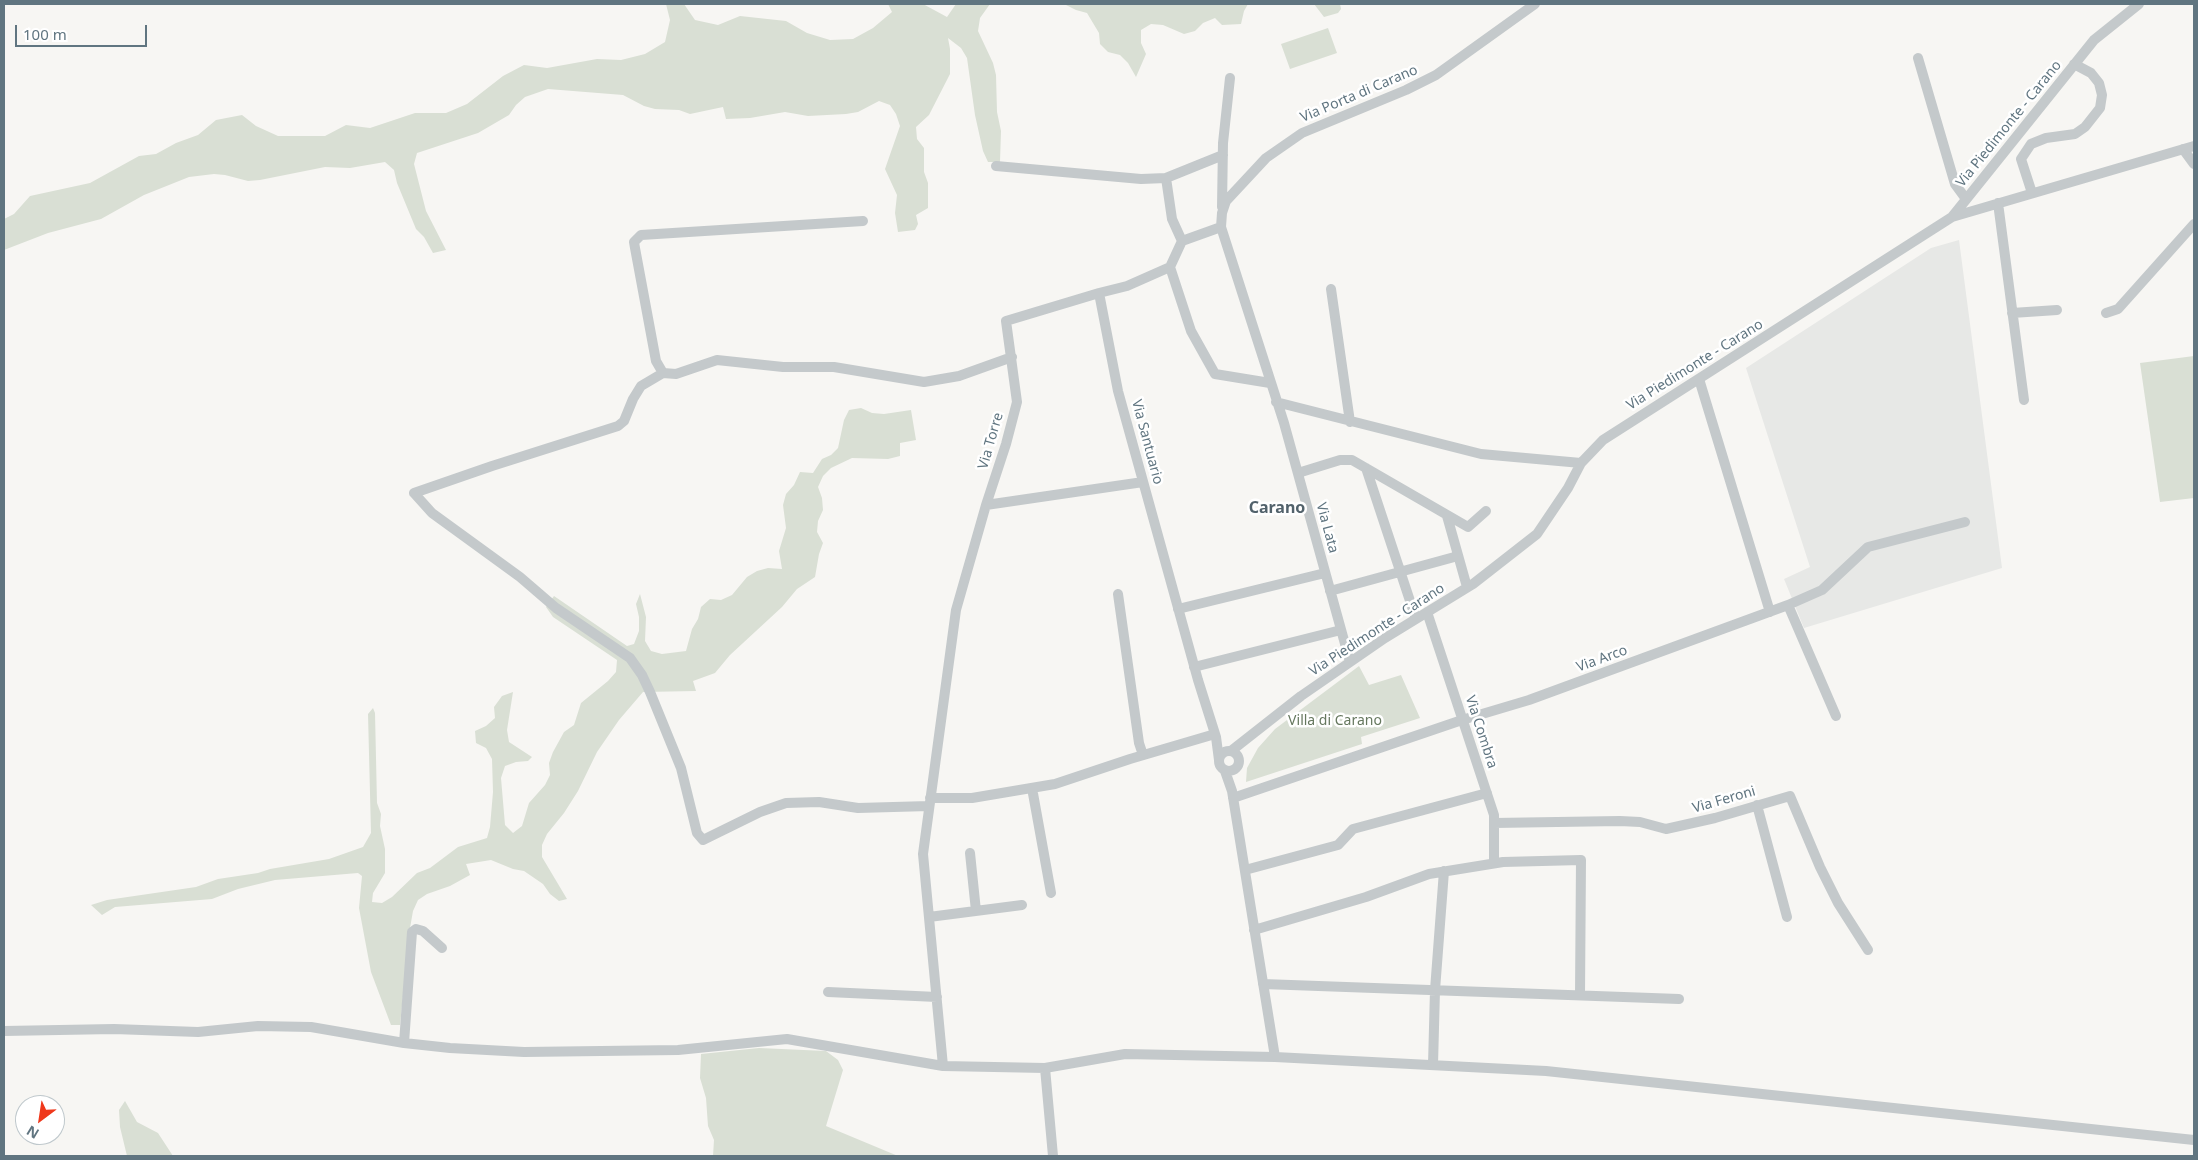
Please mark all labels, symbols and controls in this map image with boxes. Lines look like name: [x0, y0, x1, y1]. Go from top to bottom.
scale bar: [18, 15, 150, 47]
text: 100 m: [23, 24, 67, 44]
street label: Via Piedimonte - Carano: [1953, 57, 2065, 191]
street label: Via Porta di Carano: [1298, 62, 1420, 126]
street label: Via Piedimonte - Carano: [1624, 316, 1766, 414]
street label: Via Santuario: [1128, 398, 1166, 486]
street label: Via Torre: [975, 411, 1007, 471]
district label: Carano: [1249, 498, 1305, 518]
street label: Via Lata: [1312, 501, 1342, 555]
street label: Via Piedimonte - Carano: [1306, 580, 1448, 680]
street label: Via Arco: [1574, 642, 1630, 676]
street label: Via Combra: [1461, 693, 1501, 771]
park label: Villa di Carano: [1288, 713, 1382, 729]
street label: Via Feroni: [1690, 783, 1758, 817]
north arrow: [15, 1095, 65, 1145]
text: N: [23, 1121, 42, 1144]

